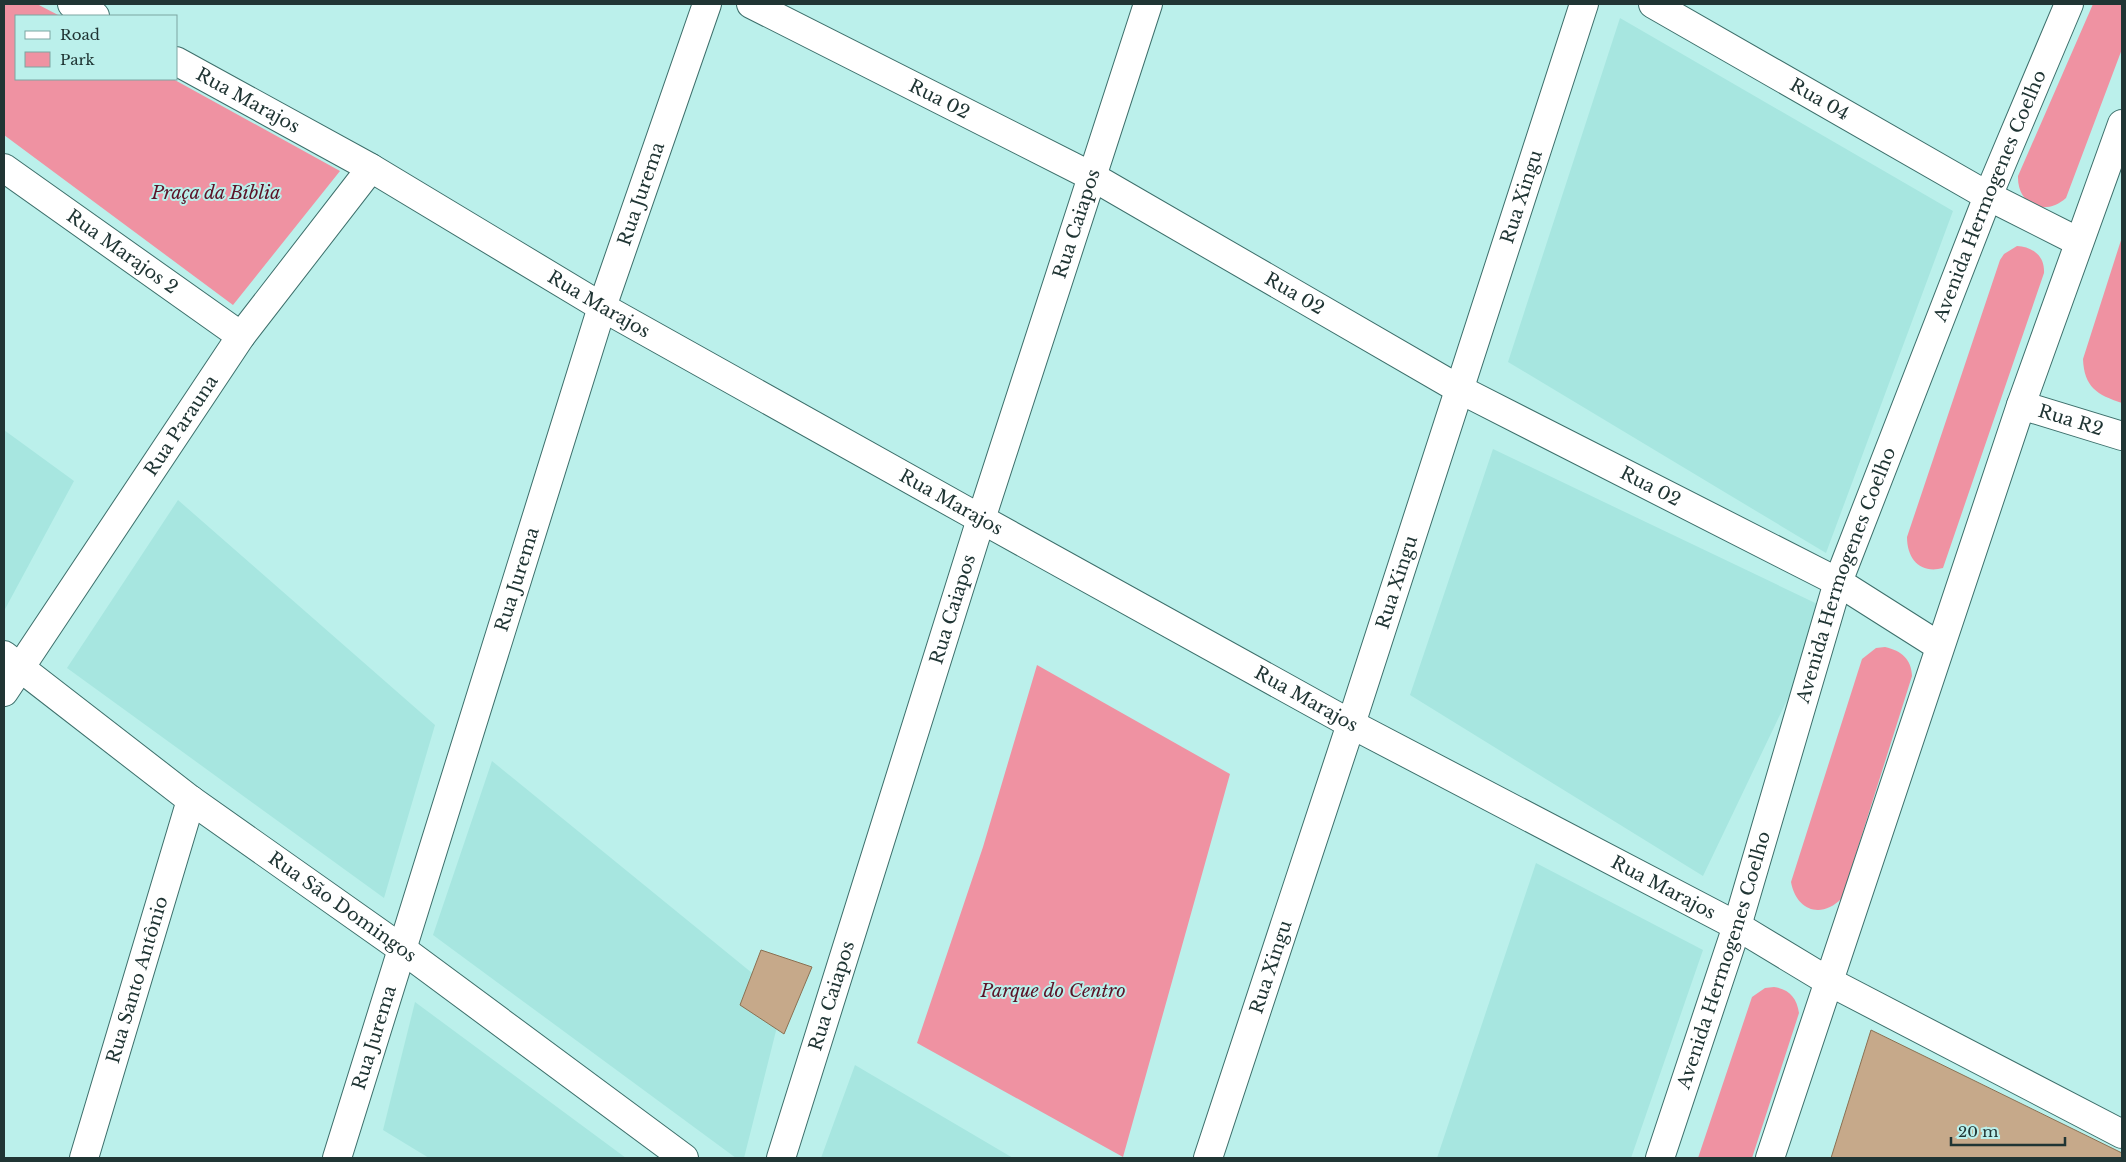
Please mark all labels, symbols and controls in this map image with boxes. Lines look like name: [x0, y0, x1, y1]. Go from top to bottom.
legend: [15, 15, 178, 80]
text: Road: [60, 25, 100, 44]
text: Park: [60, 50, 96, 69]
street label: Rua Marajos: [192, 63, 304, 138]
street label: Avenida Hermogenes Coelho: [1929, 67, 2051, 326]
street label: Rua 04: [1786, 74, 1853, 125]
street label: Rua 02: [905, 75, 973, 124]
street label: Rua Jurema: [613, 139, 669, 249]
street label: Rua Xingu: [1496, 147, 1547, 246]
street label: Rua Caiapos: [1049, 166, 1105, 281]
park label: Praça da Bíblia: [151, 182, 280, 204]
street label: Rua Marajos 2: [62, 205, 182, 299]
street label: Rua Marajos: [544, 266, 654, 343]
street label: Rua 02: [1261, 268, 1328, 319]
street label: Rua Parauna: [140, 371, 223, 480]
street label: Rua R2: [2036, 400, 2106, 441]
street label: Avenida Hermogenes Coelho: [1792, 444, 1900, 707]
street label: Rua 02: [1616, 462, 1684, 511]
street label: Rua Marajos: [896, 465, 1007, 540]
street label: Rua Jurema: [491, 525, 544, 634]
street label: Rua Xingu: [1371, 533, 1422, 632]
street label: Rua Caiapos: [925, 552, 980, 667]
street label: Rua Marajos: [1251, 662, 1362, 737]
street label: Avenida Hermogenes Coelho: [1672, 829, 1775, 1093]
street label: Rua São Domingos: [264, 847, 421, 967]
street label: Rua Marajos: [1608, 851, 1719, 924]
street label: Rua Santo Antônio: [102, 894, 173, 1066]
street label: Rua Xingu: [1245, 918, 1297, 1017]
street label: Rua Caiapos: [804, 938, 859, 1053]
park label: Parque do Centro: [979, 980, 1126, 1002]
street label: Rua Jurema: [348, 983, 401, 1093]
scale bar: [1951, 1114, 2065, 1146]
text: 20 m: [1958, 1122, 1998, 1141]

